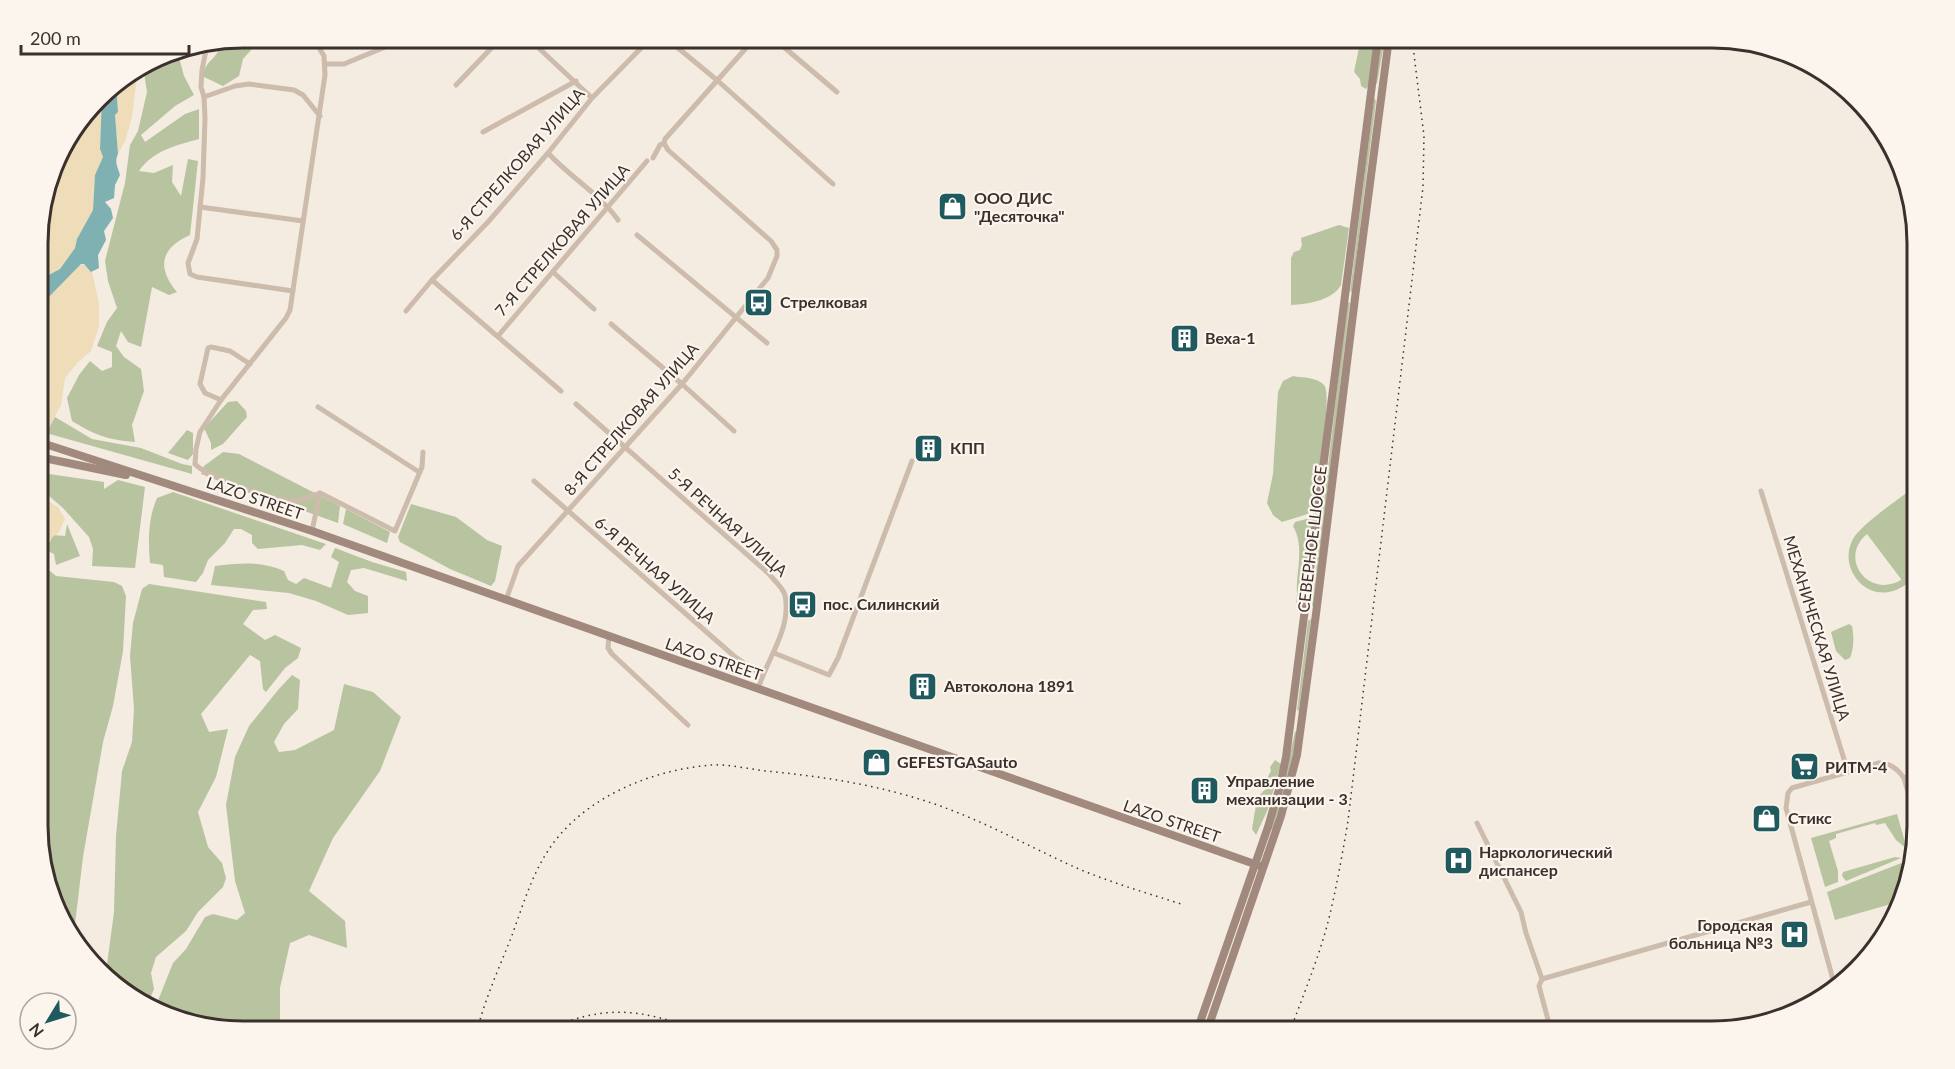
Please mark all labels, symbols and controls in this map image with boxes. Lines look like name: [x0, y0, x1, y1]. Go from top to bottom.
scale bar: [21, 18, 189, 56]
text: 200 m: [30, 27, 81, 49]
street label: 6-Я СТРЕЛКОВАЯ УЛИЦА: [445, 84, 588, 244]
street label: 7-Я СТРЕЛКОВАЯ УЛИЦА: [490, 160, 633, 320]
place label: ООО ДИС "Десяточка": [974, 188, 1065, 225]
shop icon: ООО ДИС "Десяточка": [937, 191, 969, 223]
bus stop icon: Стрелковая: [743, 286, 775, 318]
place label: Стрелковая: [780, 292, 867, 311]
building icon: Веха-1: [1168, 322, 1200, 354]
place label: Веха-1: [1205, 328, 1256, 347]
street label: 8-Я СТРЕЛКОВАЯ УЛИЦА: [559, 339, 702, 499]
building icon: КПП: [913, 432, 945, 464]
place label: КПП: [950, 438, 985, 457]
street label: 5-Я РЕЧНАЯ УЛИЦА: [665, 463, 792, 580]
street label: СЕВЕРНОЕ ШОССЕ: [1293, 464, 1330, 613]
street label: LAZO STREET: [204, 472, 307, 523]
street label: 6-Я РЕЧНАЯ УЛИЦА: [591, 512, 720, 627]
street label: МЕХАНИЧЕСКАЯ УЛИЦА: [1780, 533, 1855, 723]
bus stop icon: пос. Силинский: [786, 588, 818, 620]
place label: пос. Силинский: [823, 594, 940, 613]
street label: LAZO STREET: [663, 633, 766, 684]
building icon: Автоколона 1891: [907, 670, 939, 702]
place label: Автоколона 1891: [943, 676, 1075, 695]
shop icon: GEFESTGASauto: [860, 746, 892, 778]
supermarket icon: РИТМ-4: [1788, 751, 1820, 783]
place label: GEFESTGASauto: [897, 752, 1018, 771]
place label: РИТМ-4: [1825, 757, 1887, 776]
place label: Управление механизации - 3: [1225, 771, 1348, 808]
building icon: Управление механизации - 3: [1189, 774, 1221, 806]
street label: LAZO STREET: [1121, 795, 1224, 846]
shop icon: Стикс: [1751, 802, 1783, 834]
place label: Стикс: [1788, 808, 1832, 827]
place label: Наркологический диспансер: [1479, 842, 1613, 879]
hospital icon: Наркологический диспансер: [1442, 845, 1474, 877]
place label: Городская больница №3: [1669, 915, 1773, 952]
hospital icon: Городская больница №3: [1778, 918, 1810, 950]
north arrow: [18, 991, 78, 1051]
text: N: [25, 1020, 47, 1041]

